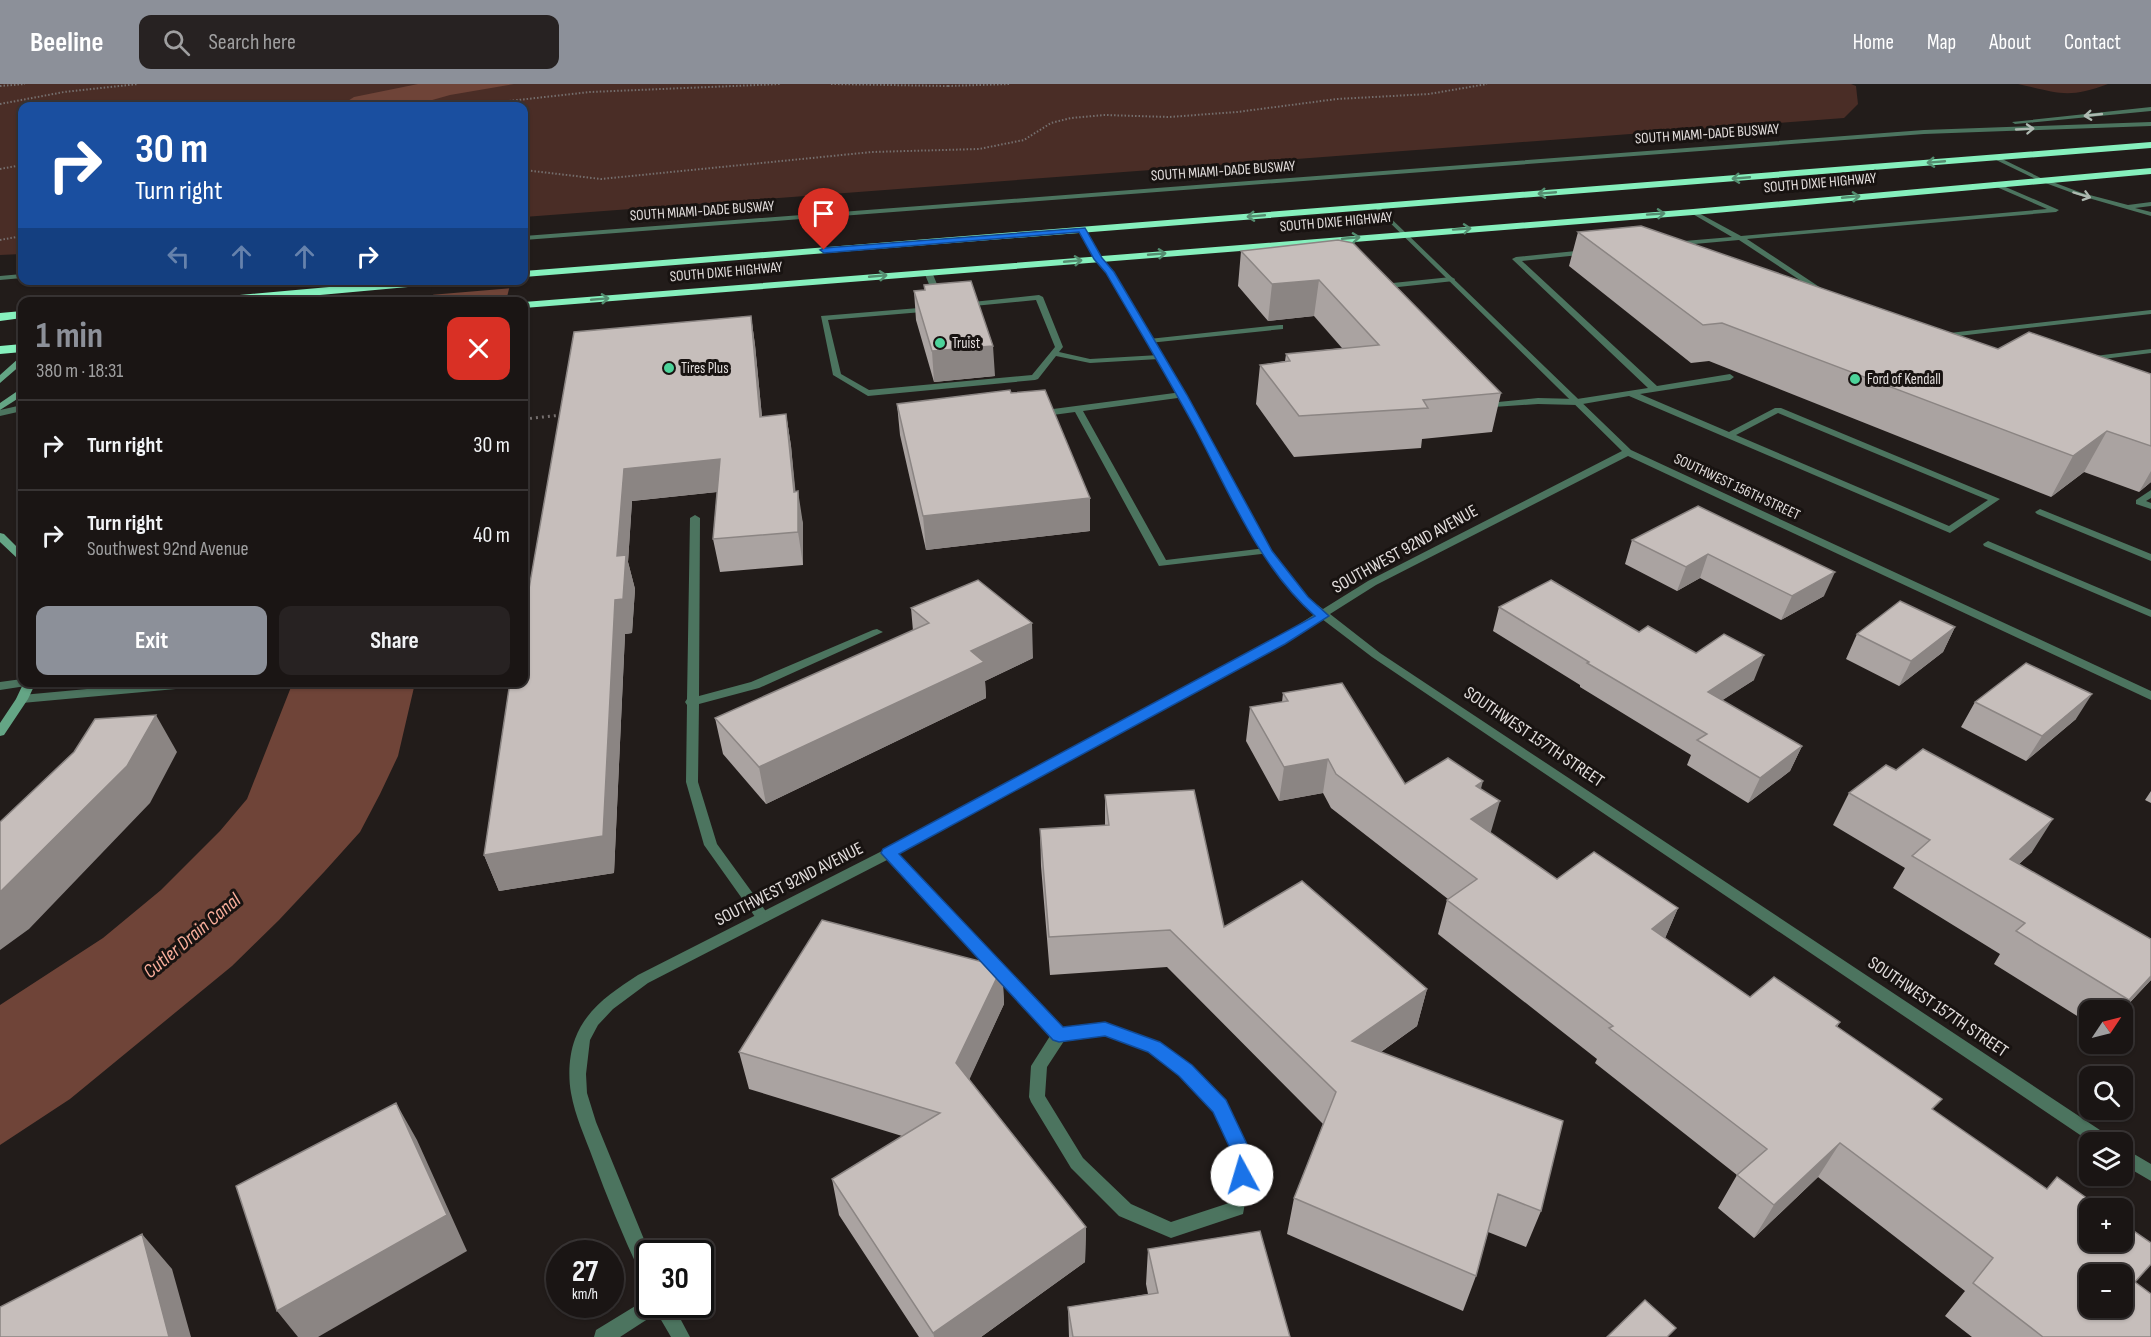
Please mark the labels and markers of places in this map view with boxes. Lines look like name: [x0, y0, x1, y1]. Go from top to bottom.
pin: [798, 188, 849, 250]
place label: Truist: [952, 334, 981, 353]
marker: Truist: [933, 336, 947, 350]
place label: Tires Plus: [681, 359, 729, 378]
marker: Tires Plus: [662, 361, 676, 375]
place label: Ford of Kendall: [1867, 370, 1941, 389]
marker: Ford of Kendall: [1848, 372, 1862, 386]

